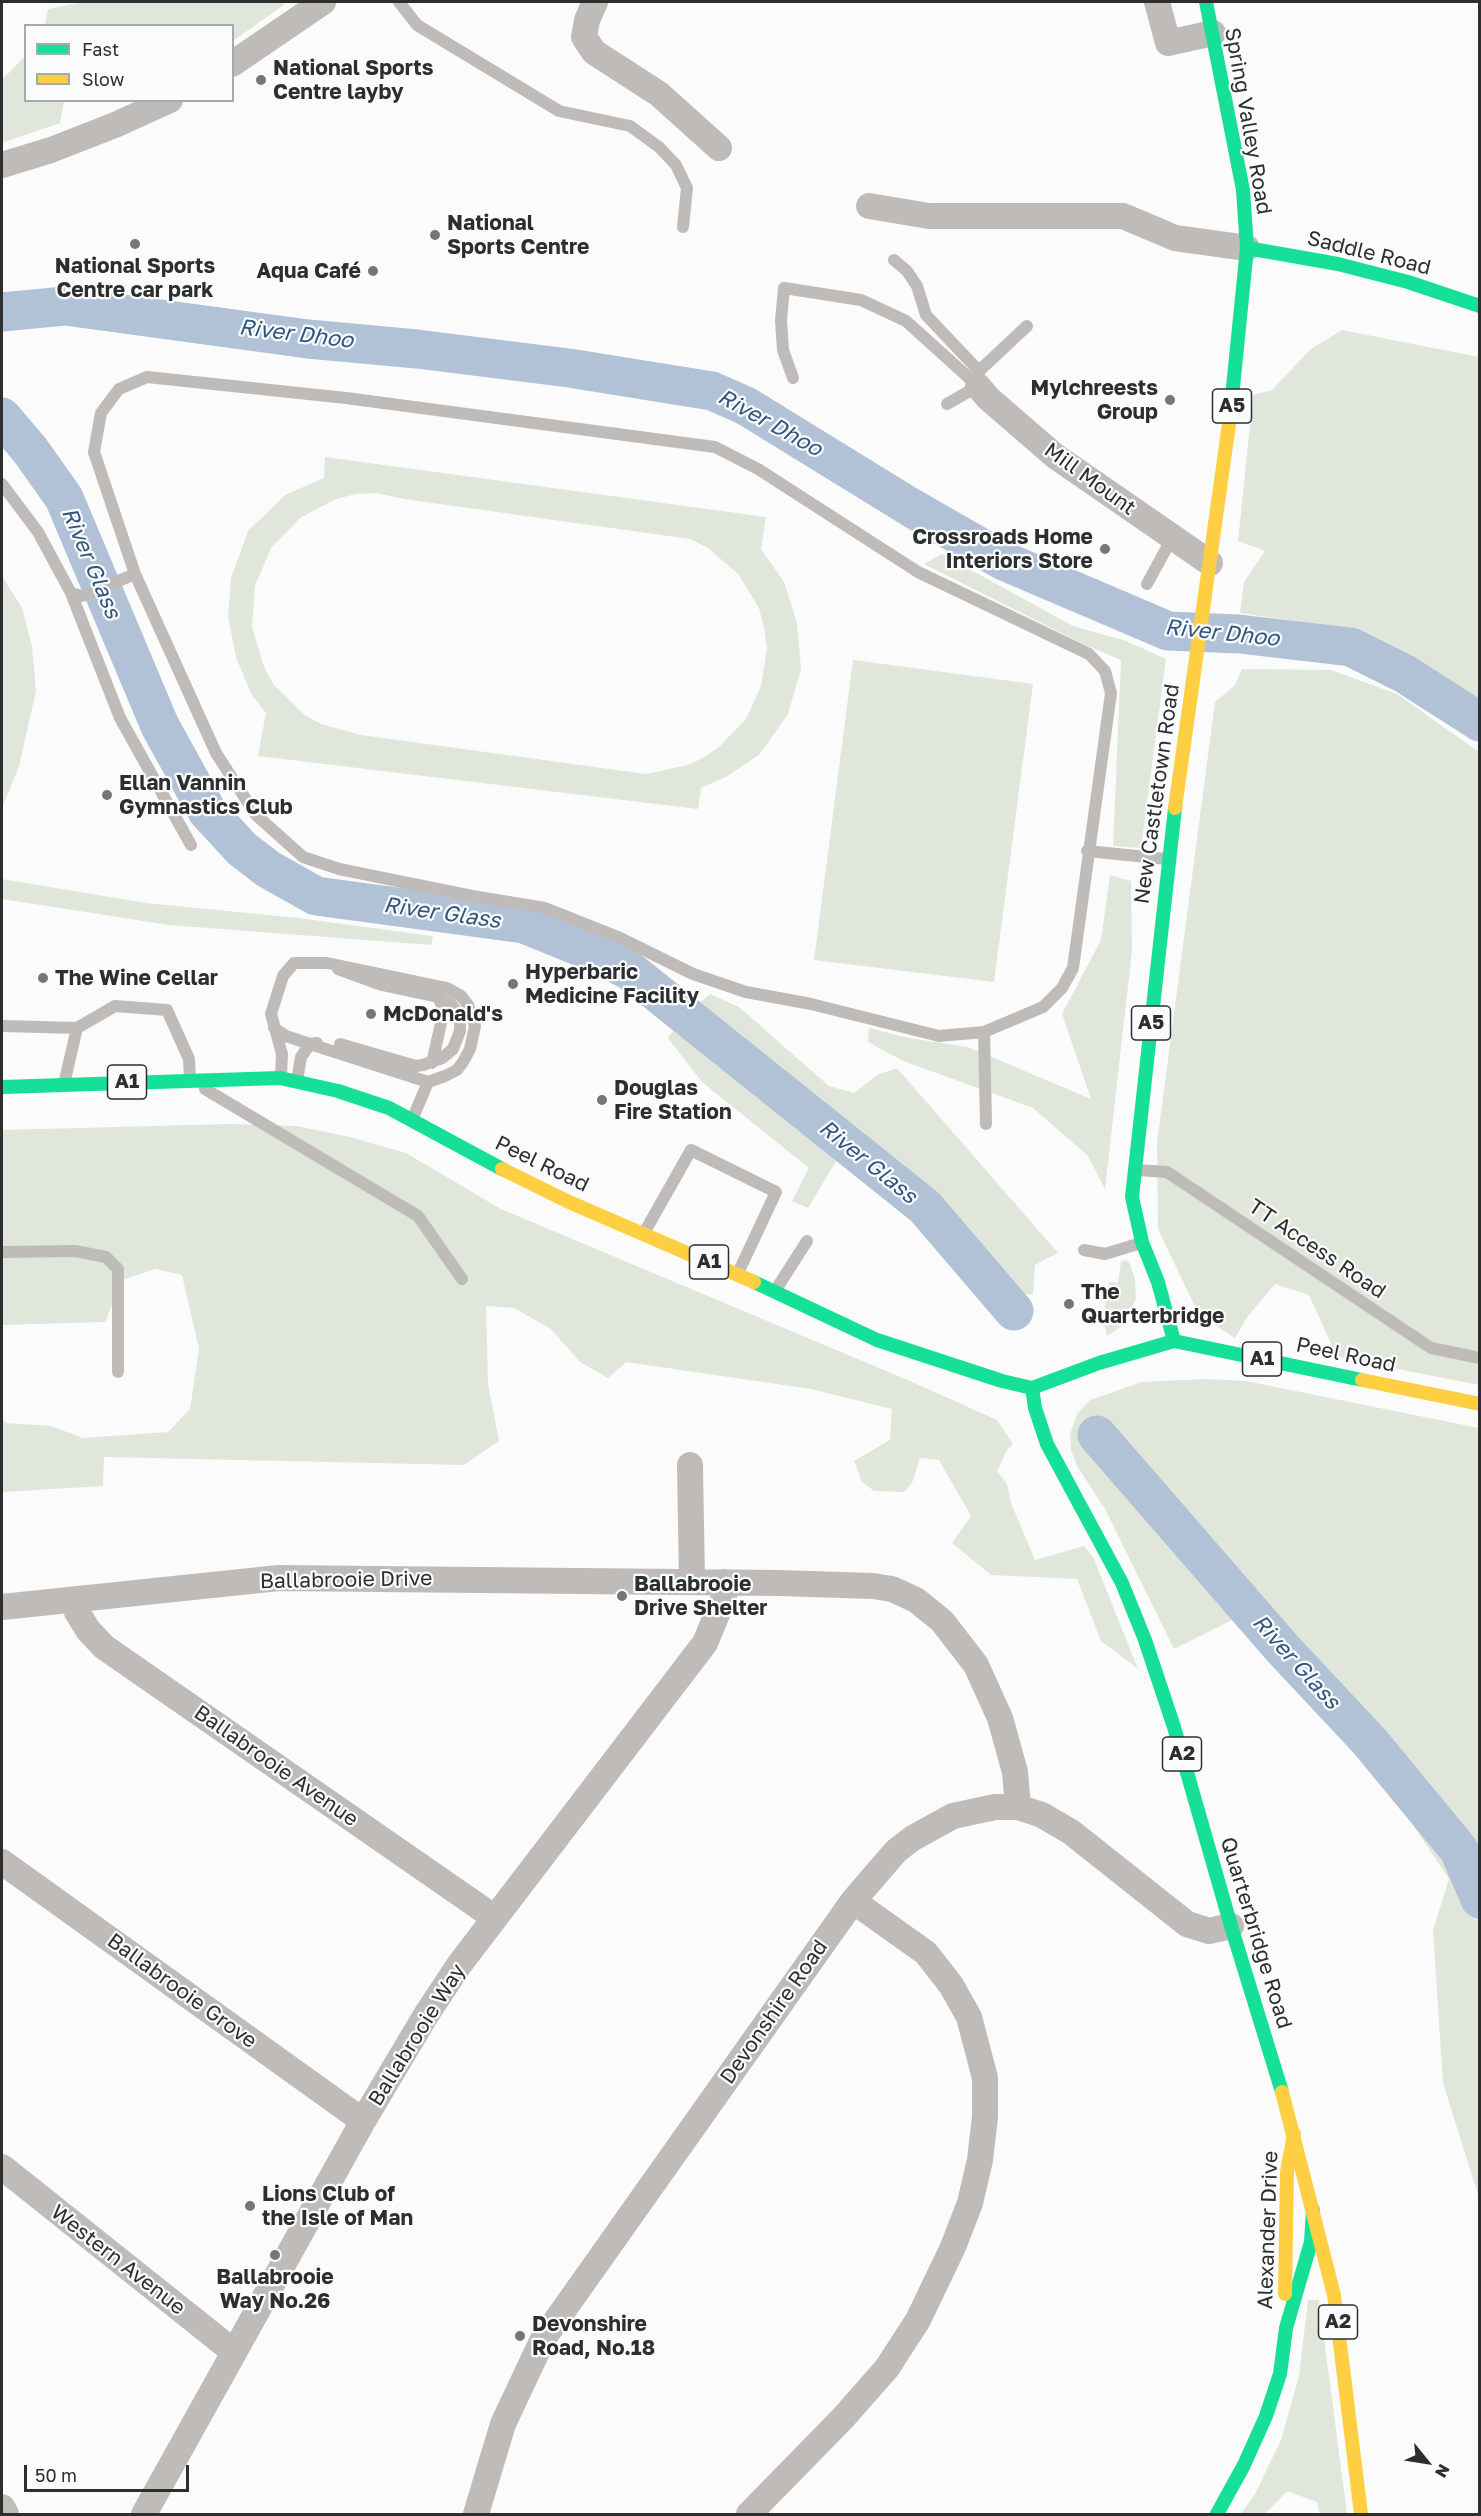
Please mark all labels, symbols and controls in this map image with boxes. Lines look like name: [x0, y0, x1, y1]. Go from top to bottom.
legend: [24, 24, 234, 102]
street label: Spring Valley Road: [1219, 26, 1277, 216]
text: Fast: [82, 38, 119, 60]
place label: National Sports Centre layby: [273, 55, 433, 105]
text: Slow: [82, 68, 124, 90]
marker: National Sports Centre layby: [254, 73, 268, 87]
place label: National Sports Centre: [447, 210, 589, 260]
street label: Saddle Road: [1305, 225, 1433, 281]
marker: National Sports Centre: [428, 228, 442, 242]
marker: National Sports Centre car park: [128, 237, 142, 251]
place label: National Sports Centre car park: [55, 253, 215, 303]
place label: Aqua Café: [256, 258, 361, 284]
marker: Aqua Café: [366, 264, 380, 278]
water label: River Dhoo: [237, 314, 355, 354]
place label: Mylchreests Group: [1031, 375, 1158, 425]
water label: River Dhoo: [713, 384, 827, 462]
road number: A5: [1212, 389, 1252, 423]
marker: Mylchreests Group: [1163, 393, 1177, 407]
street label: Mill Mount: [1039, 437, 1141, 521]
water label: River Glass: [56, 504, 126, 622]
place label: Crossroads Home Interiors Store: [912, 524, 1093, 574]
marker: Crossroads Home Interiors Store: [1098, 542, 1112, 556]
water label: River Dhoo: [1163, 614, 1281, 652]
street label: New Castletown Road: [1129, 682, 1185, 906]
place label: Ellan Vannin Gymnastics Club: [119, 770, 293, 820]
marker: Ellan Vannin Gymnastics Club: [100, 788, 114, 802]
water label: River Glass: [382, 892, 502, 934]
place label: Hyperbaric Medicine Facility: [525, 959, 699, 1009]
place label: The Wine Cellar: [55, 965, 218, 991]
marker: The Wine Cellar: [36, 971, 50, 985]
marker: Hyperbaric Medicine Facility: [506, 977, 520, 991]
place label: McDonald's: [383, 1001, 503, 1027]
road number: A5: [1132, 1006, 1170, 1040]
marker: McDonald's: [364, 1007, 378, 1021]
road number: A1: [108, 1065, 146, 1099]
place label: Douglas Fire Station: [614, 1075, 732, 1125]
marker: Douglas Fire Station: [595, 1093, 609, 1107]
water label: River Glass: [814, 1115, 922, 1209]
street label: Peel Road: [491, 1130, 593, 1198]
street label: TT Access Road: [1244, 1194, 1390, 1304]
road number: A1: [690, 1245, 728, 1279]
place label: The Quarterbridge: [1081, 1279, 1225, 1329]
marker: The Quarterbridge: [1062, 1297, 1076, 1311]
street label: Peel Road: [1294, 1332, 1398, 1378]
road number: A1: [1242, 1342, 1282, 1376]
street label: Ballabrooie Drive: [260, 1566, 432, 1594]
place label: Ballabrooie Drive Shelter: [634, 1571, 768, 1621]
marker: Ballabrooie Drive Shelter: [615, 1589, 629, 1603]
water label: River Glass: [1247, 1609, 1345, 1715]
street label: Ballabrooie Avenue: [189, 1700, 363, 1832]
road number: A2: [1162, 1737, 1202, 1771]
street label: Quarterbridge Road: [1215, 1834, 1297, 2032]
street label: Ballabrooie Grove: [102, 1928, 262, 2054]
street label: Devonshire Road: [715, 1935, 833, 2089]
street label: Ballabrooie Way: [363, 1959, 471, 2111]
street label: Alexander Drive: [1253, 2150, 1283, 2310]
place label: Lions Club of the Isle of Man: [262, 2181, 413, 2231]
marker: Lions Club of the Isle of Man: [243, 2199, 257, 2213]
street label: Western Avenue: [46, 2200, 190, 2320]
marker: Ballabrooie Way No.26: [268, 2248, 282, 2262]
place label: Ballabrooie Way No.26: [216, 2264, 334, 2314]
road number: A2: [1318, 2305, 1358, 2339]
place label: Devonshire Road, No.18: [532, 2311, 655, 2361]
marker: Devonshire Road, No.18: [513, 2329, 527, 2343]
north arrow: [1397, 2432, 1457, 2492]
scale bar: [27, 2453, 192, 2491]
text: N: [1431, 2461, 1454, 2481]
text: 50 m: [35, 2464, 77, 2486]

